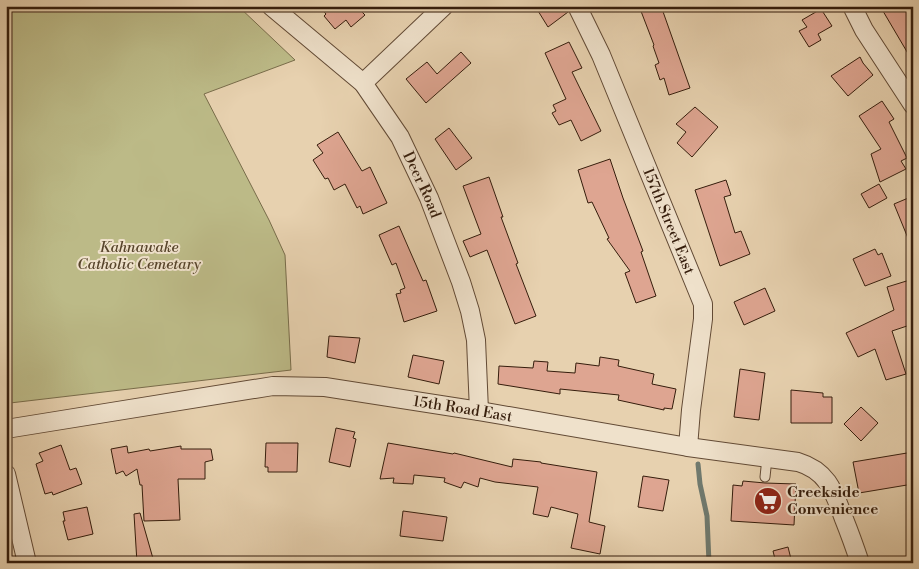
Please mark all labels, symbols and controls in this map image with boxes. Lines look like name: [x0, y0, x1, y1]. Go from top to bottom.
street label: Deer Road: [398, 148, 445, 221]
street label: 157th Street East: [638, 165, 699, 278]
park label: Kahnawake Catholic Cemetary: [77, 238, 202, 274]
street label: 15th Road East: [412, 392, 514, 427]
place label: Creekside Convenience: [787, 483, 878, 519]
supermarket icon: Creekside Convenience: [753, 486, 783, 516]

